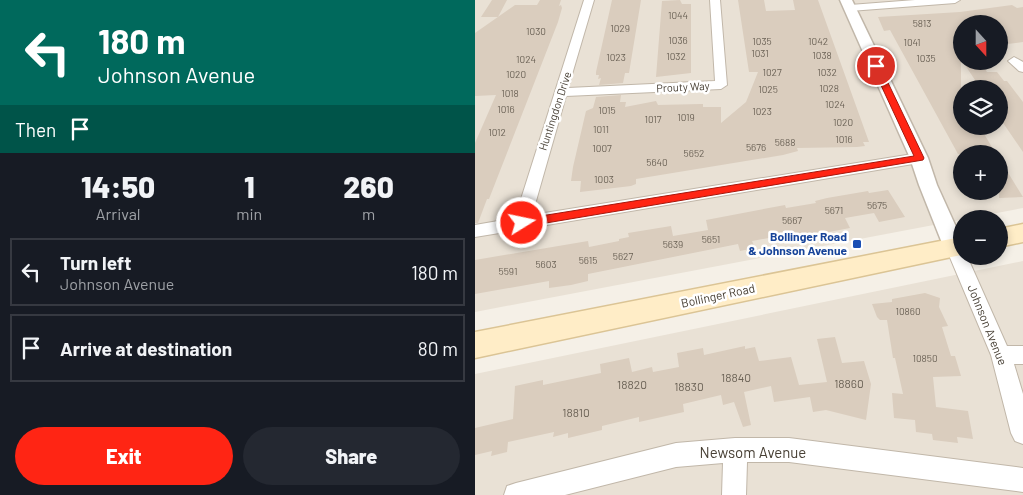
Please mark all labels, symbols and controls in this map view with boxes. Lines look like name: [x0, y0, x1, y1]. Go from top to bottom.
house number: 1044: [668, 9, 688, 21]
north arrow: [953, 15, 1007, 70]
map controls: [953, 15, 1008, 265]
house number: 5813: [913, 17, 931, 29]
text: 180 m: [98, 19, 186, 61]
icon: left: [15, 20, 80, 85]
house number: 1029: [610, 22, 630, 34]
house number: 1030: [526, 25, 546, 37]
house number: 1036: [668, 34, 688, 46]
house number: 1035: [752, 35, 772, 47]
house number: 1042: [808, 35, 828, 47]
house number: 1041: [903, 36, 921, 48]
pin: [855, 45, 897, 87]
house number: 1031: [751, 47, 769, 59]
house number: 1038: [812, 49, 832, 61]
house number: 1032: [666, 50, 686, 62]
house number: 1023: [606, 51, 626, 63]
icon: arrive: [862, 52, 890, 80]
house number: 1035: [916, 52, 936, 64]
house number: 1024: [516, 53, 536, 65]
text: Johnson Avenue: [98, 61, 255, 87]
house number: 1027: [762, 66, 782, 78]
house number: 1032: [817, 66, 837, 78]
house number: 1020: [506, 68, 526, 80]
street label: Huntingdon Drive: [536, 70, 573, 152]
street label: Prouty Way: [656, 79, 710, 94]
button: layers: [953, 80, 1008, 135]
house number: 1028: [819, 82, 839, 94]
house number: 1025: [758, 83, 778, 95]
house number: 1018: [501, 87, 519, 99]
house number: 1024: [825, 98, 845, 110]
house number: 1016: [497, 103, 515, 115]
house number: 1015: [598, 104, 616, 116]
house number: 1023: [752, 105, 772, 117]
house number: 1019: [677, 111, 695, 123]
house number: 1017: [644, 113, 662, 125]
icon: arrive: [66, 115, 94, 143]
house number: 1020: [833, 116, 853, 128]
text: Then: [15, 118, 56, 141]
house number: 1011: [593, 123, 609, 135]
house number: 1012: [488, 126, 506, 138]
house number: 1016: [835, 133, 853, 145]
house number: 5688: [775, 136, 795, 148]
house number: 5676: [746, 141, 766, 153]
house number: 1007: [592, 142, 612, 154]
button: +: [953, 145, 1008, 200]
house number: 5652: [684, 147, 704, 159]
house number: 5640: [646, 156, 668, 168]
text: 14:50: [81, 168, 155, 204]
text: 1: [244, 168, 255, 204]
text: 260: [343, 168, 394, 204]
house number: 1003: [594, 173, 614, 185]
position arrow: [495, 196, 547, 248]
house number: 5675: [867, 199, 887, 211]
text: Arrival: [96, 204, 141, 223]
text: min: [236, 204, 262, 223]
text: m: [362, 204, 375, 223]
house number: 5671: [825, 204, 843, 216]
button: −: [953, 210, 1008, 265]
house number: 5667: [782, 214, 802, 226]
place label: Bollinger Road & Johnson Avenue: [748, 229, 847, 257]
house number: 5651: [702, 233, 720, 245]
house number: 5639: [663, 238, 683, 250]
marker: Bollinger Road & Johnson Avenue: [851, 238, 863, 250]
house number: 5627: [613, 250, 633, 262]
text: Turn left: [60, 251, 131, 274]
house number: 5615: [579, 254, 597, 266]
icon: left: [17, 258, 45, 286]
house number: 5603: [535, 258, 557, 270]
text: 180 m: [411, 261, 458, 284]
house number: 5591: [499, 265, 517, 277]
text: Johnson Avenue: [60, 274, 174, 293]
street label: Bollinger Road: [680, 280, 756, 310]
street label: Johnson Avenue: [965, 282, 1010, 367]
house number: 10860: [895, 305, 921, 317]
icon: arrive: [17, 334, 45, 362]
text: Arrive at destination: [60, 337, 232, 360]
text: 80 m: [418, 337, 458, 360]
house number: 10850: [912, 352, 938, 364]
house number: 18840: [721, 370, 751, 384]
house number: 18860: [834, 376, 864, 390]
house number: 18820: [617, 377, 647, 391]
house number: 18830: [674, 379, 704, 393]
house number: 18810: [562, 405, 590, 419]
button: Exit: [15, 427, 233, 485]
button: Share: [243, 427, 460, 485]
street label: Newsom Avenue: [700, 443, 806, 461]

